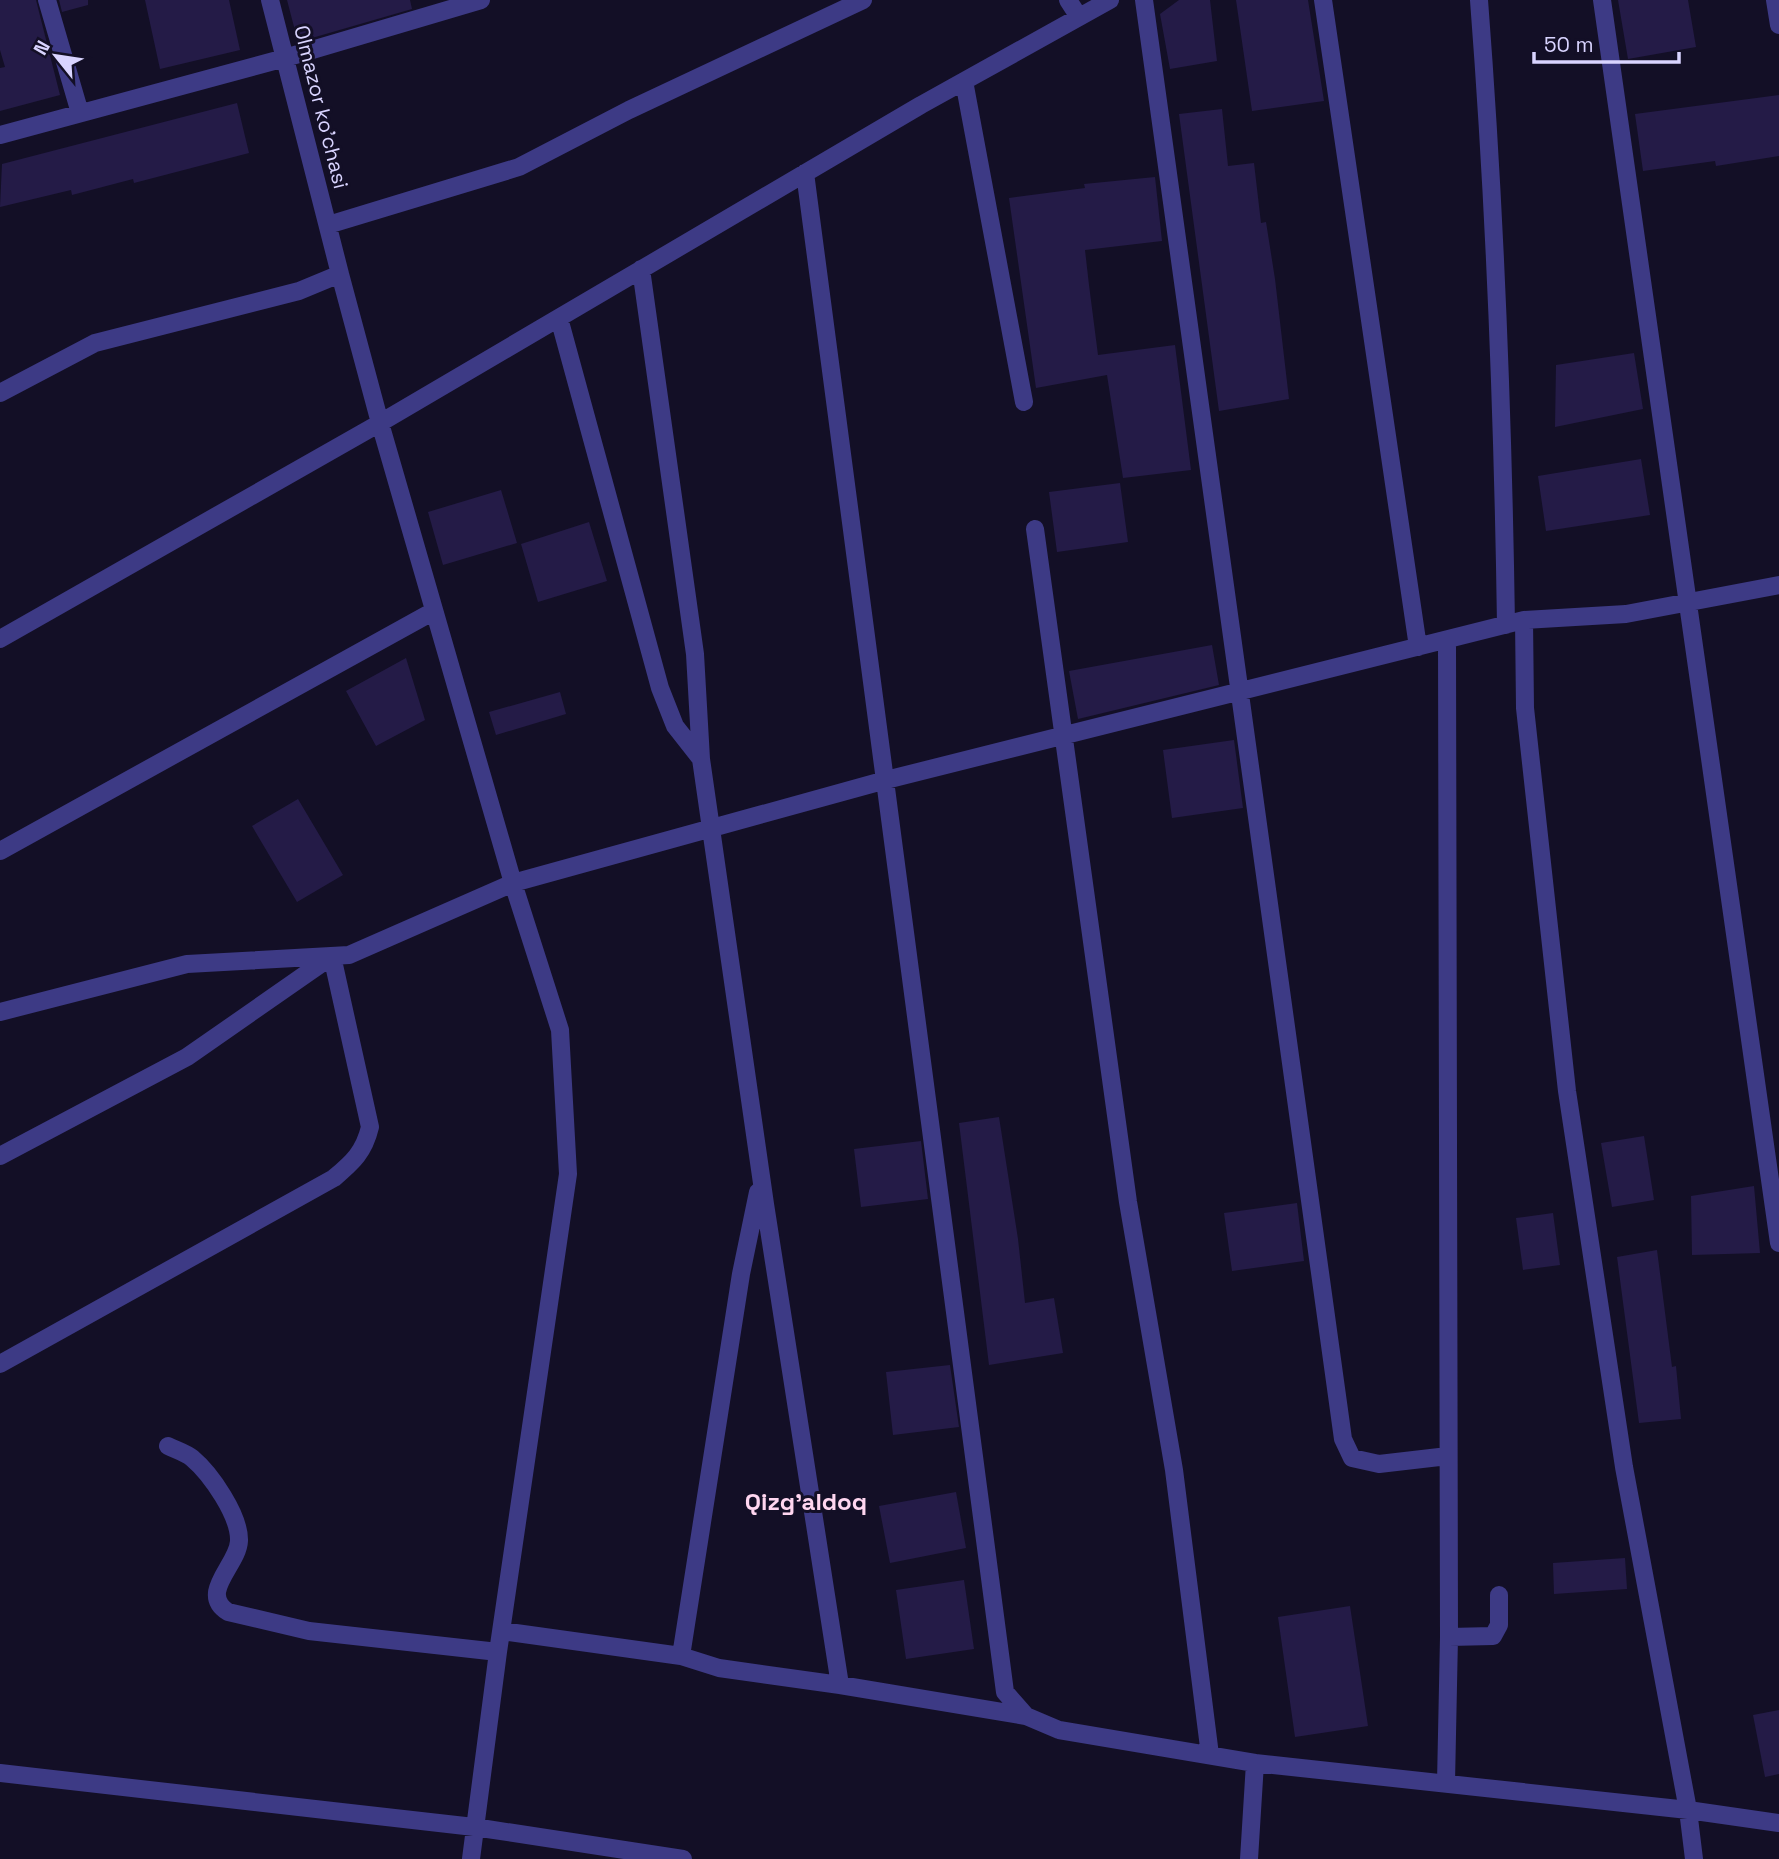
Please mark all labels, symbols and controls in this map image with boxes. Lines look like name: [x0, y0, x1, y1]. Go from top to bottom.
north arrow: [21, 21, 91, 91]
scale bar: [1534, 21, 1679, 65]
street label: Olmazor ko'chasi: [288, 22, 355, 191]
text: 50 m: [1544, 31, 1594, 58]
text: N: [28, 36, 56, 60]
district label: Qizg'aldoq: [745, 1486, 867, 1517]

